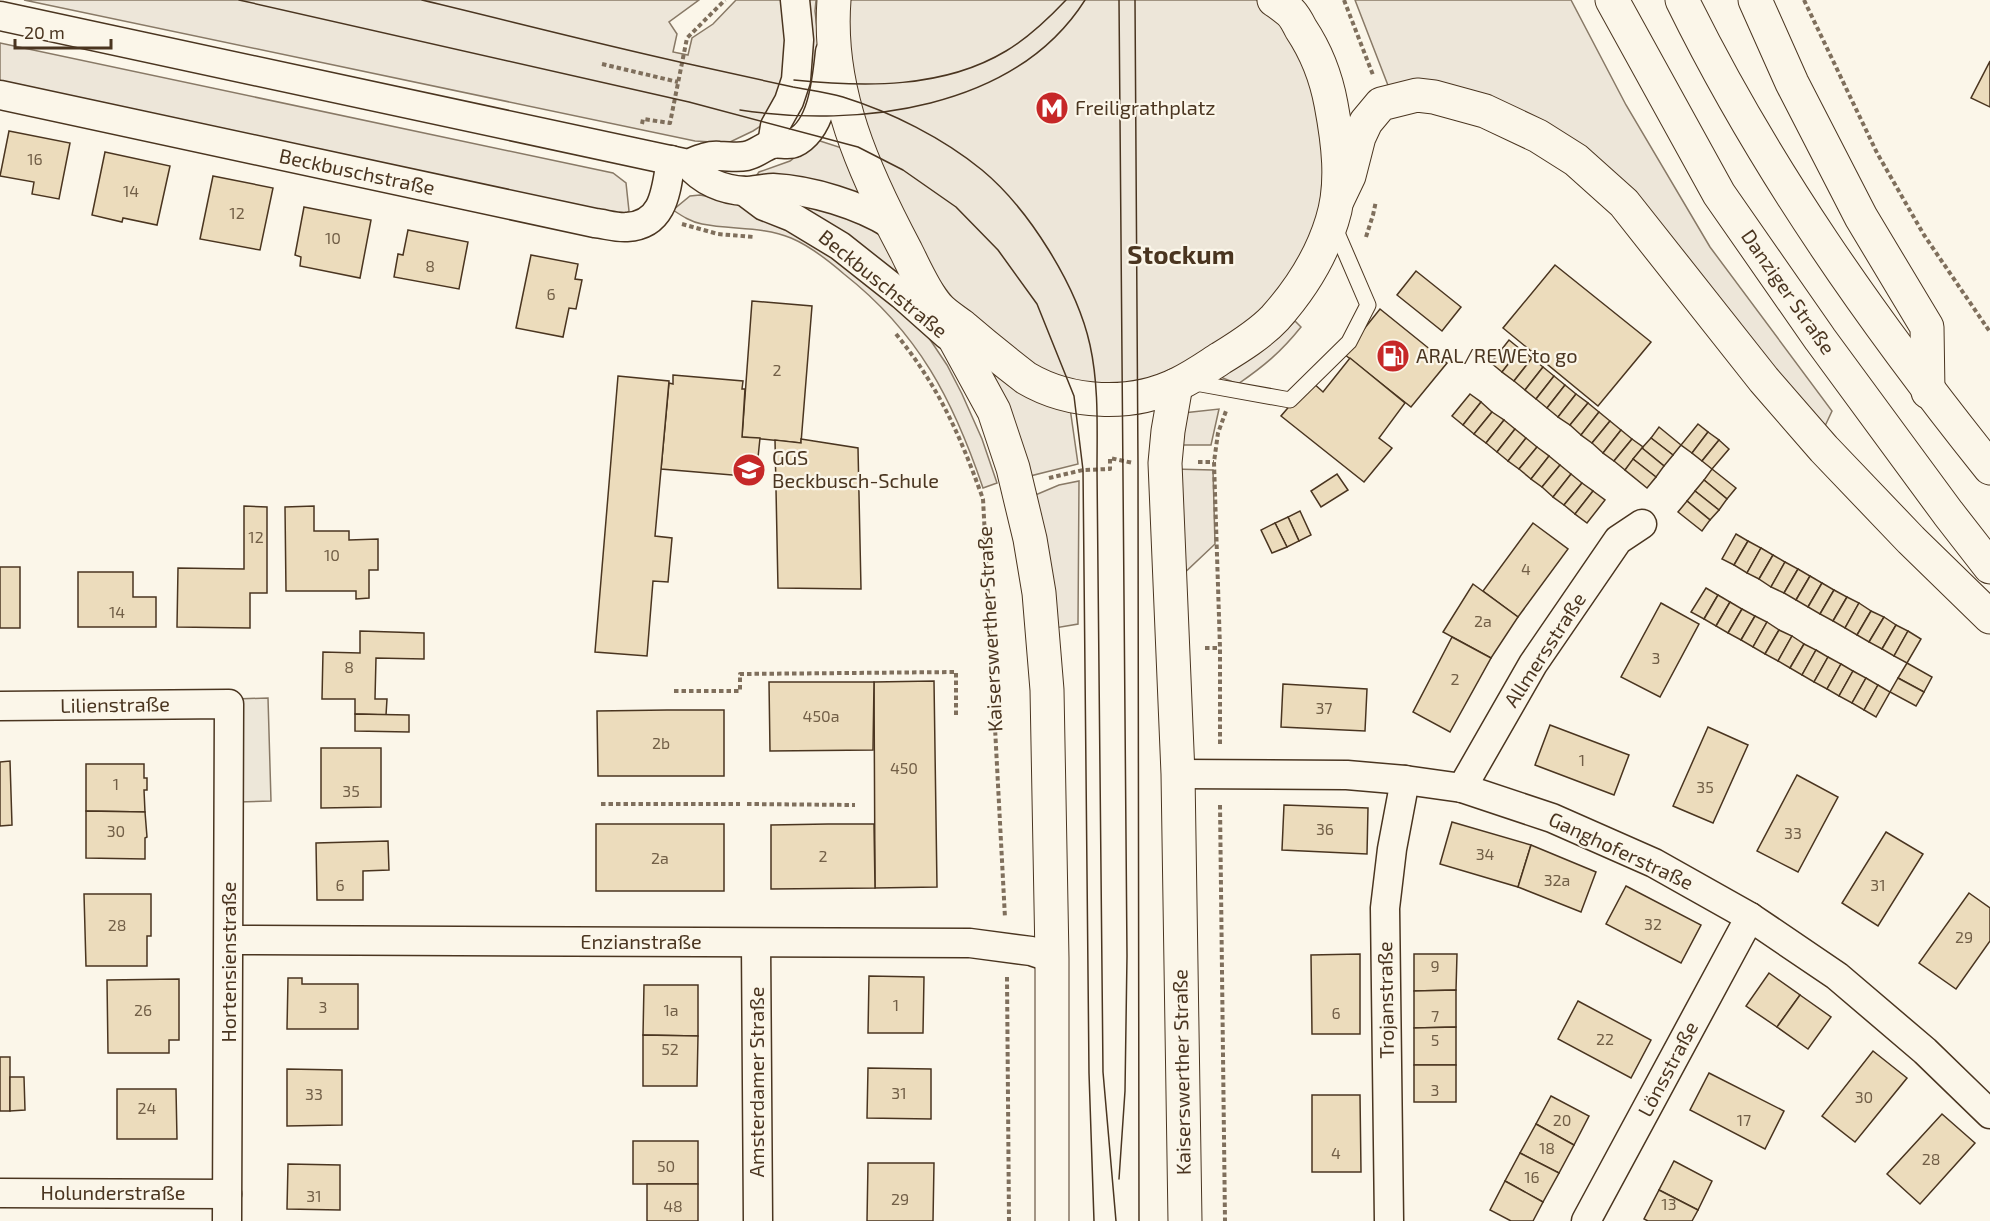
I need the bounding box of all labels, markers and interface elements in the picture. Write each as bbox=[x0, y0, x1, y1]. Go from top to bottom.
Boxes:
scale bar bbox=[15, 12, 111, 50]
text: 20 m bbox=[24, 21, 65, 43]
metro station icon: Freiligrathplatz bbox=[1034, 90, 1070, 126]
place label: Freiligrathplatz bbox=[1075, 95, 1216, 119]
street label: Beckbuschstraße bbox=[277, 143, 437, 199]
house number: 16 bbox=[27, 149, 43, 168]
house number: 14 bbox=[123, 181, 139, 200]
house number: 12 bbox=[229, 203, 245, 222]
street label: Beckbuschstraße bbox=[814, 224, 953, 342]
street label: Danziger Straße bbox=[1737, 224, 1841, 358]
house number: 10 bbox=[325, 228, 341, 247]
district label: Stockum bbox=[1127, 238, 1235, 269]
house number: 8 bbox=[425, 256, 435, 275]
house number: 6 bbox=[546, 284, 556, 303]
fuel station icon: ARAL/REWE to go bbox=[1375, 338, 1411, 374]
place label: ARAL/REWE to go bbox=[1416, 343, 1578, 367]
house number: 2 bbox=[773, 360, 782, 379]
place label: GGS Beckbusch-Schule bbox=[772, 445, 939, 492]
school or university icon: GGS Beckbusch-Schule bbox=[731, 452, 767, 488]
street label: Kaiserswerther Straße bbox=[972, 526, 1006, 733]
house number: 12 bbox=[248, 527, 264, 546]
house number: 10 bbox=[324, 545, 340, 564]
house number: 4 bbox=[1521, 559, 1531, 578]
street label: Allmersstraße bbox=[1498, 588, 1590, 711]
house number: 14 bbox=[109, 602, 125, 621]
house number: 2a bbox=[1474, 611, 1492, 630]
house number: 3 bbox=[1652, 648, 1660, 667]
house number: 8 bbox=[344, 657, 354, 676]
house number: 2 bbox=[1451, 669, 1460, 688]
street label: Lilienstraße bbox=[60, 691, 170, 717]
house number: 37 bbox=[1315, 698, 1333, 717]
house number: 450a bbox=[803, 706, 839, 725]
house number: 2b bbox=[652, 733, 670, 752]
house number: 1 bbox=[1579, 750, 1585, 769]
house number: 450 bbox=[890, 758, 918, 777]
house number: 1 bbox=[113, 774, 119, 793]
house number: 35 bbox=[1696, 777, 1714, 796]
house number: 35 bbox=[342, 781, 360, 800]
street label: Ganghoferstraße bbox=[1545, 806, 1697, 894]
house number: 36 bbox=[1316, 819, 1334, 838]
house number: 30 bbox=[107, 821, 125, 840]
house number: 33 bbox=[1784, 823, 1802, 842]
house number: 34 bbox=[1476, 844, 1495, 863]
house number: 2 bbox=[819, 846, 828, 865]
house number: 2a bbox=[651, 848, 669, 867]
house number: 32a bbox=[1544, 870, 1570, 889]
house number: 6 bbox=[335, 875, 345, 894]
house number: 31 bbox=[1870, 875, 1886, 894]
street label: Hortensienstraße bbox=[216, 881, 240, 1043]
house number: 32 bbox=[1644, 914, 1662, 933]
house number: 28 bbox=[108, 915, 126, 934]
house number: 29 bbox=[1955, 927, 1973, 946]
street label: Enzianstraße bbox=[580, 929, 702, 953]
street label: Trojanstraße bbox=[1372, 941, 1398, 1059]
house number: 9 bbox=[1430, 956, 1440, 975]
street label: Kaiserswerther Straße bbox=[1167, 969, 1195, 1175]
street label: Amsterdamer Straße bbox=[744, 986, 768, 1178]
house number: 1 bbox=[893, 995, 899, 1014]
house number: 3 bbox=[319, 997, 327, 1016]
house number: 26 bbox=[134, 1000, 152, 1019]
house number: 1a bbox=[663, 1000, 679, 1019]
house number: 6 bbox=[1331, 1003, 1341, 1022]
house number: 7 bbox=[1431, 1006, 1439, 1025]
street label: Lönsstraße bbox=[1632, 1017, 1702, 1120]
house number: 22 bbox=[1596, 1029, 1614, 1048]
house number: 5 bbox=[1431, 1030, 1439, 1049]
house number: 52 bbox=[661, 1039, 679, 1058]
house number: 3 bbox=[1431, 1080, 1439, 1099]
house number: 31 bbox=[891, 1083, 907, 1102]
house number: 33 bbox=[305, 1084, 323, 1103]
house number: 30 bbox=[1855, 1087, 1873, 1106]
house number: 24 bbox=[138, 1098, 157, 1117]
house number: 20 bbox=[1553, 1110, 1571, 1129]
house number: 17 bbox=[1737, 1110, 1751, 1129]
house number: 18 bbox=[1539, 1138, 1555, 1157]
house number: 4 bbox=[1331, 1143, 1341, 1162]
house number: 28 bbox=[1922, 1149, 1940, 1168]
house number: 50 bbox=[657, 1156, 675, 1175]
house number: 16 bbox=[1524, 1167, 1540, 1186]
street label: Holunderstraße bbox=[41, 1180, 185, 1204]
house number: 31 bbox=[306, 1186, 322, 1205]
house number: 29 bbox=[891, 1189, 909, 1208]
house number: 13 bbox=[1661, 1194, 1677, 1213]
house number: 48 bbox=[663, 1196, 683, 1215]

